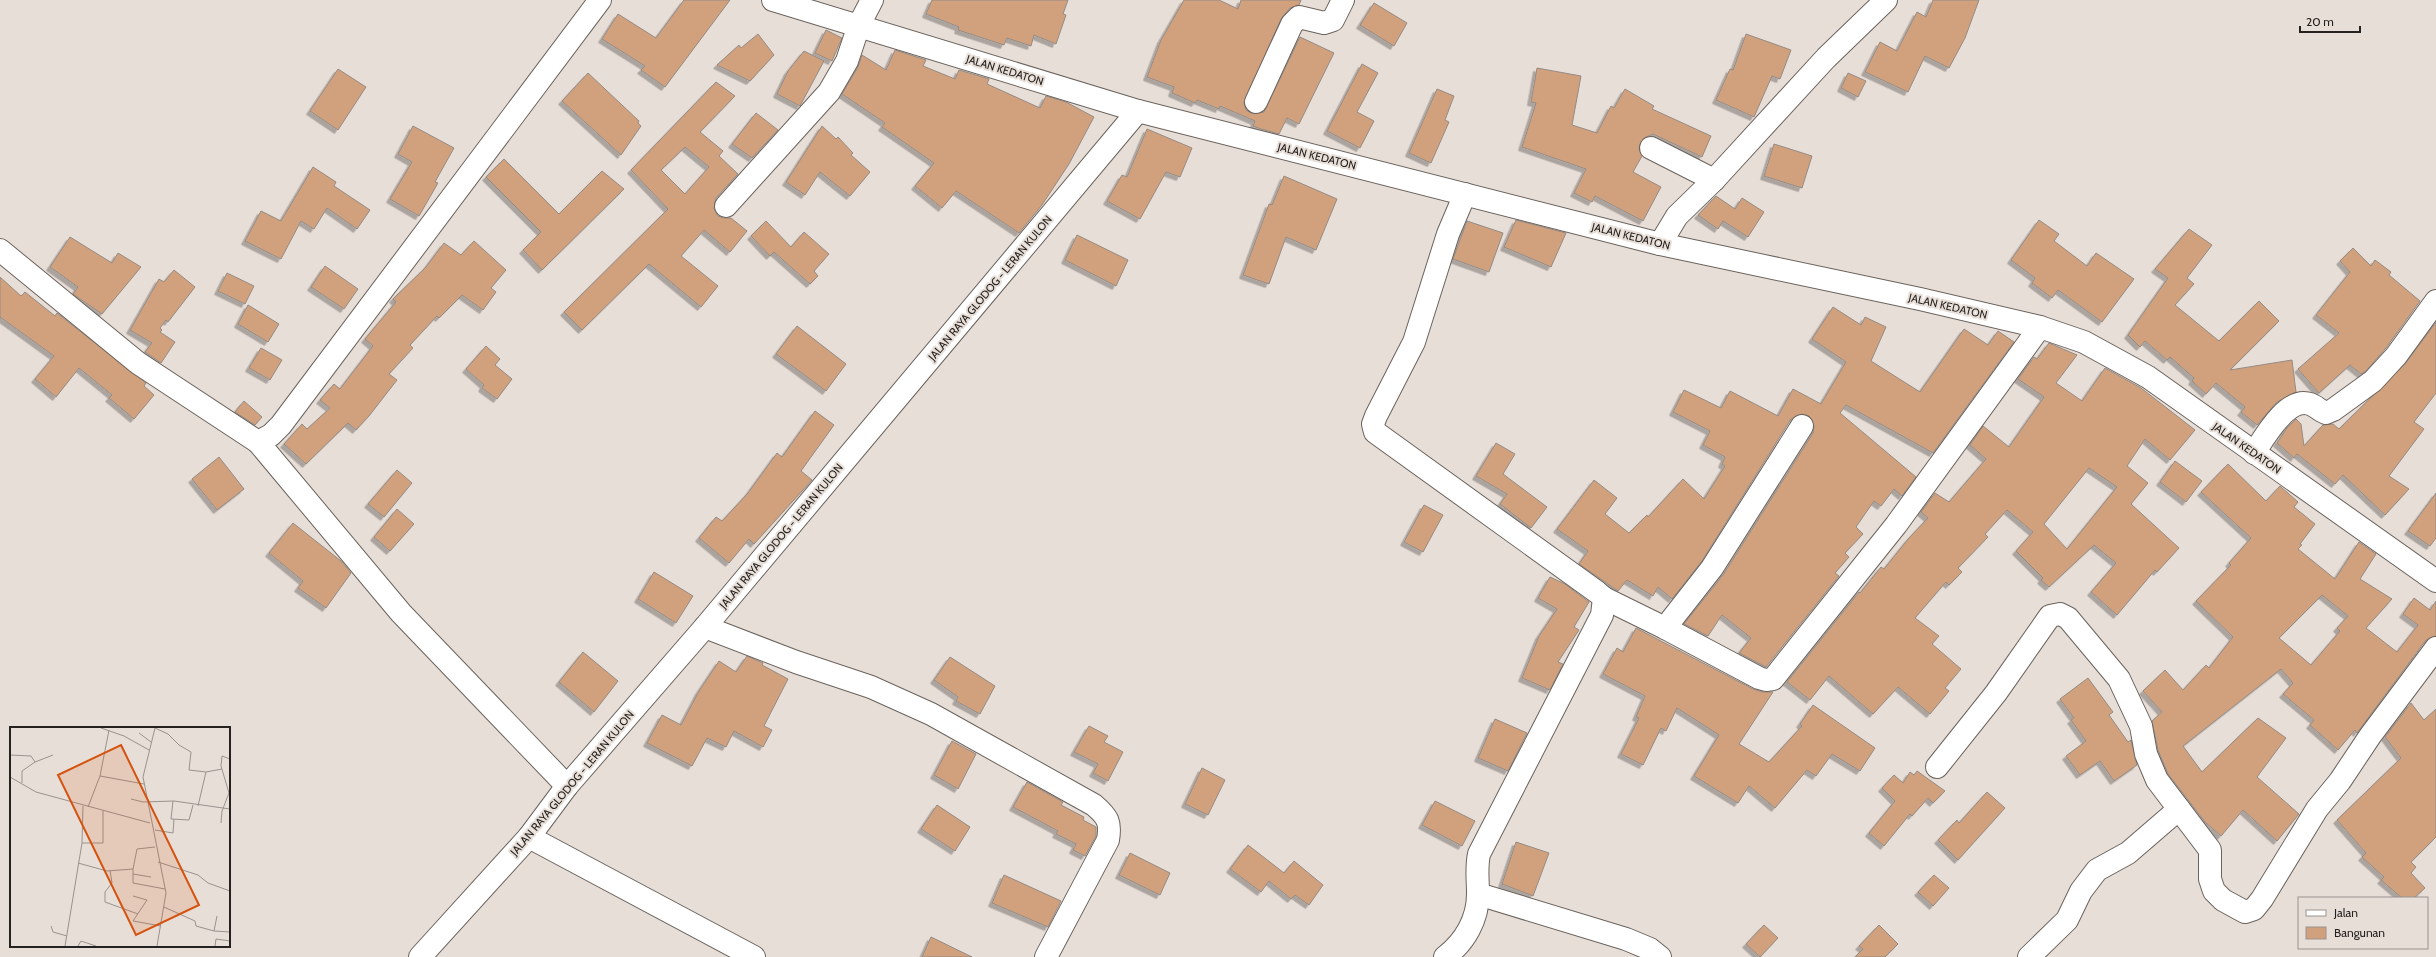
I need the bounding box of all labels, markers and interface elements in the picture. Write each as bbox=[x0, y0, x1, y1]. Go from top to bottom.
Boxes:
scale bar bbox=[2300, 8, 2360, 34]
text: 20 m bbox=[2306, 14, 2334, 29]
street label: JALAN KEDATON bbox=[964, 51, 1045, 88]
street label: JALAN KEDATON bbox=[1275, 139, 1358, 173]
street label: JALAN RAYA GLODOG - LERAN KULON bbox=[925, 213, 1055, 364]
street label: JALAN KEDATON bbox=[1589, 219, 1672, 253]
street label: JALAN KEDATON bbox=[1906, 290, 1989, 322]
street label: JALAN KEDATON bbox=[2209, 419, 2284, 477]
street label: JALAN RAYA GLODOG - LERAN KULON bbox=[716, 461, 846, 612]
street label: JALAN RAYA GLODOG - LERAN KULON bbox=[507, 708, 637, 859]
inset map bbox=[10, 727, 230, 947]
legend bbox=[2298, 897, 2428, 949]
text: Jalan bbox=[2333, 905, 2358, 920]
text: Bangunan bbox=[2334, 925, 2385, 940]

